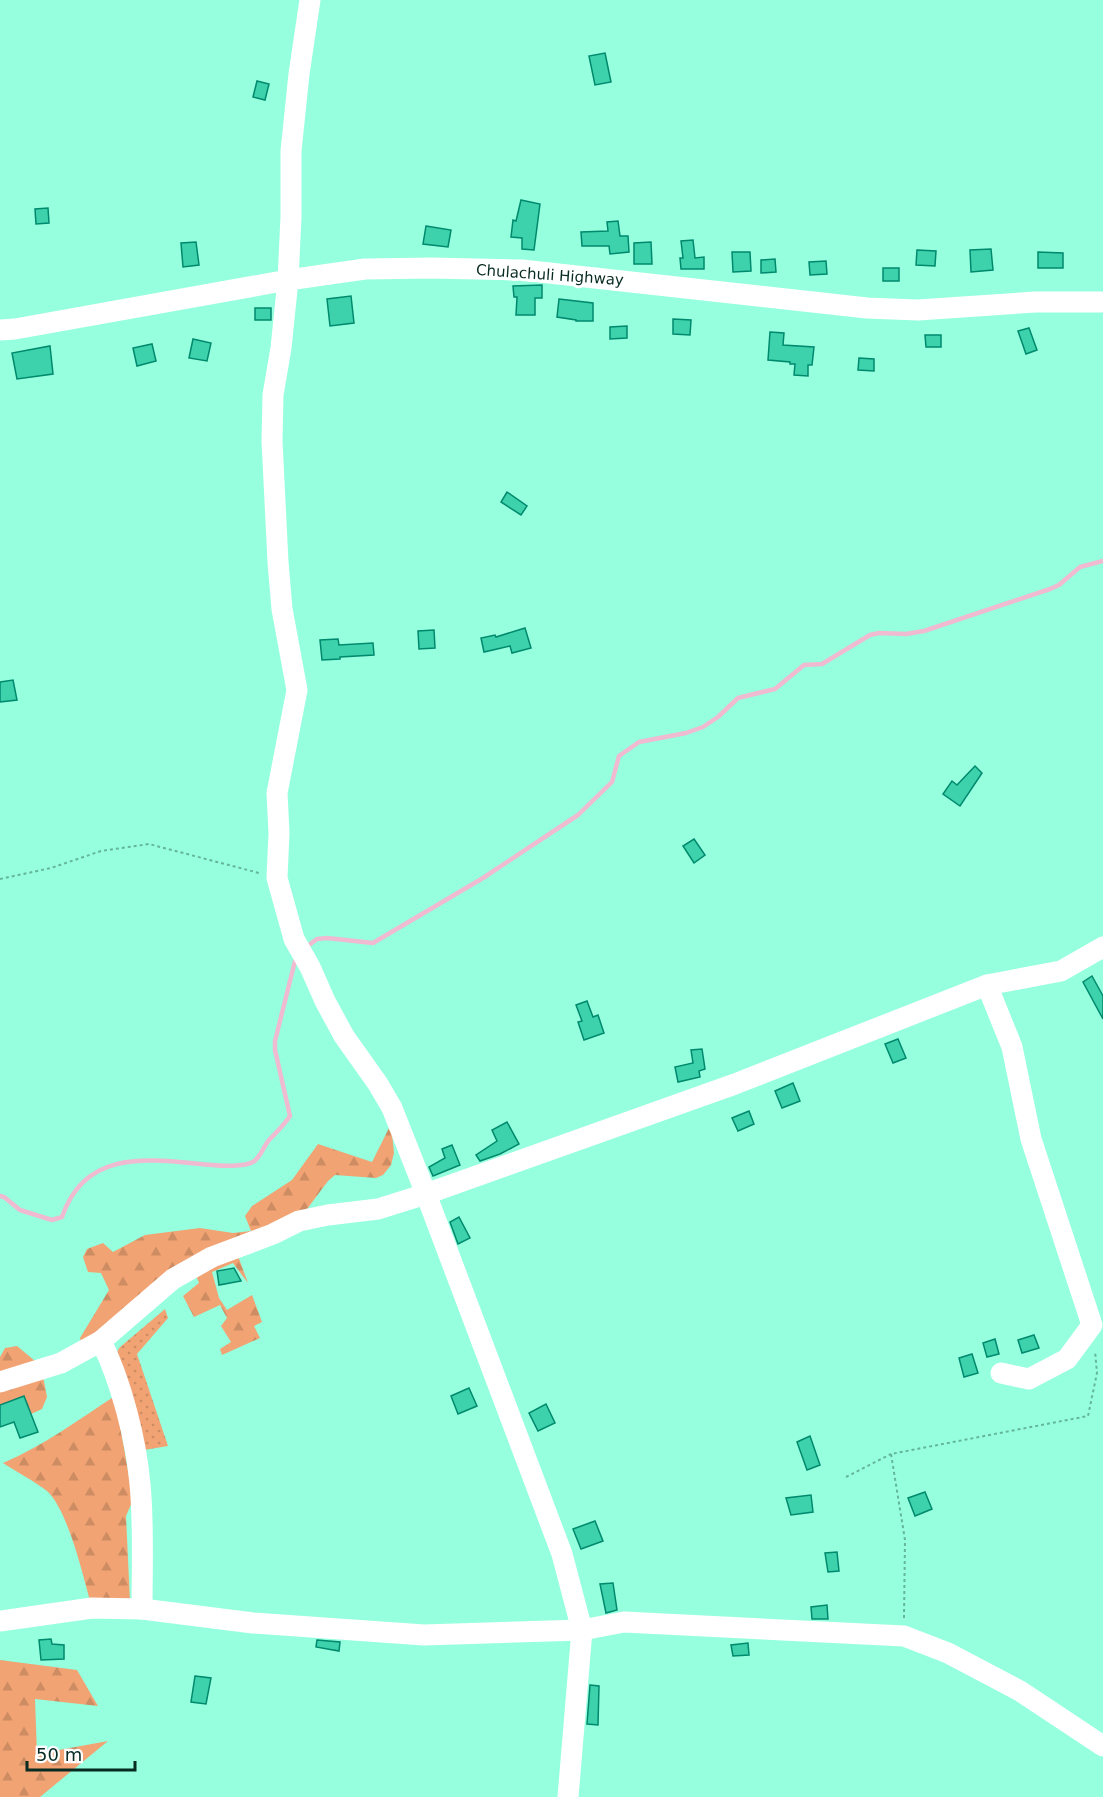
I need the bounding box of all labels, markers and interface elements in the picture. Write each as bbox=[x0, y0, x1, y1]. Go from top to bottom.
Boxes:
street label: Chulachuli Highway bbox=[476, 261, 625, 289]
scale bar bbox=[27, 1734, 135, 1772]
text: 50 m bbox=[36, 1744, 82, 1765]

